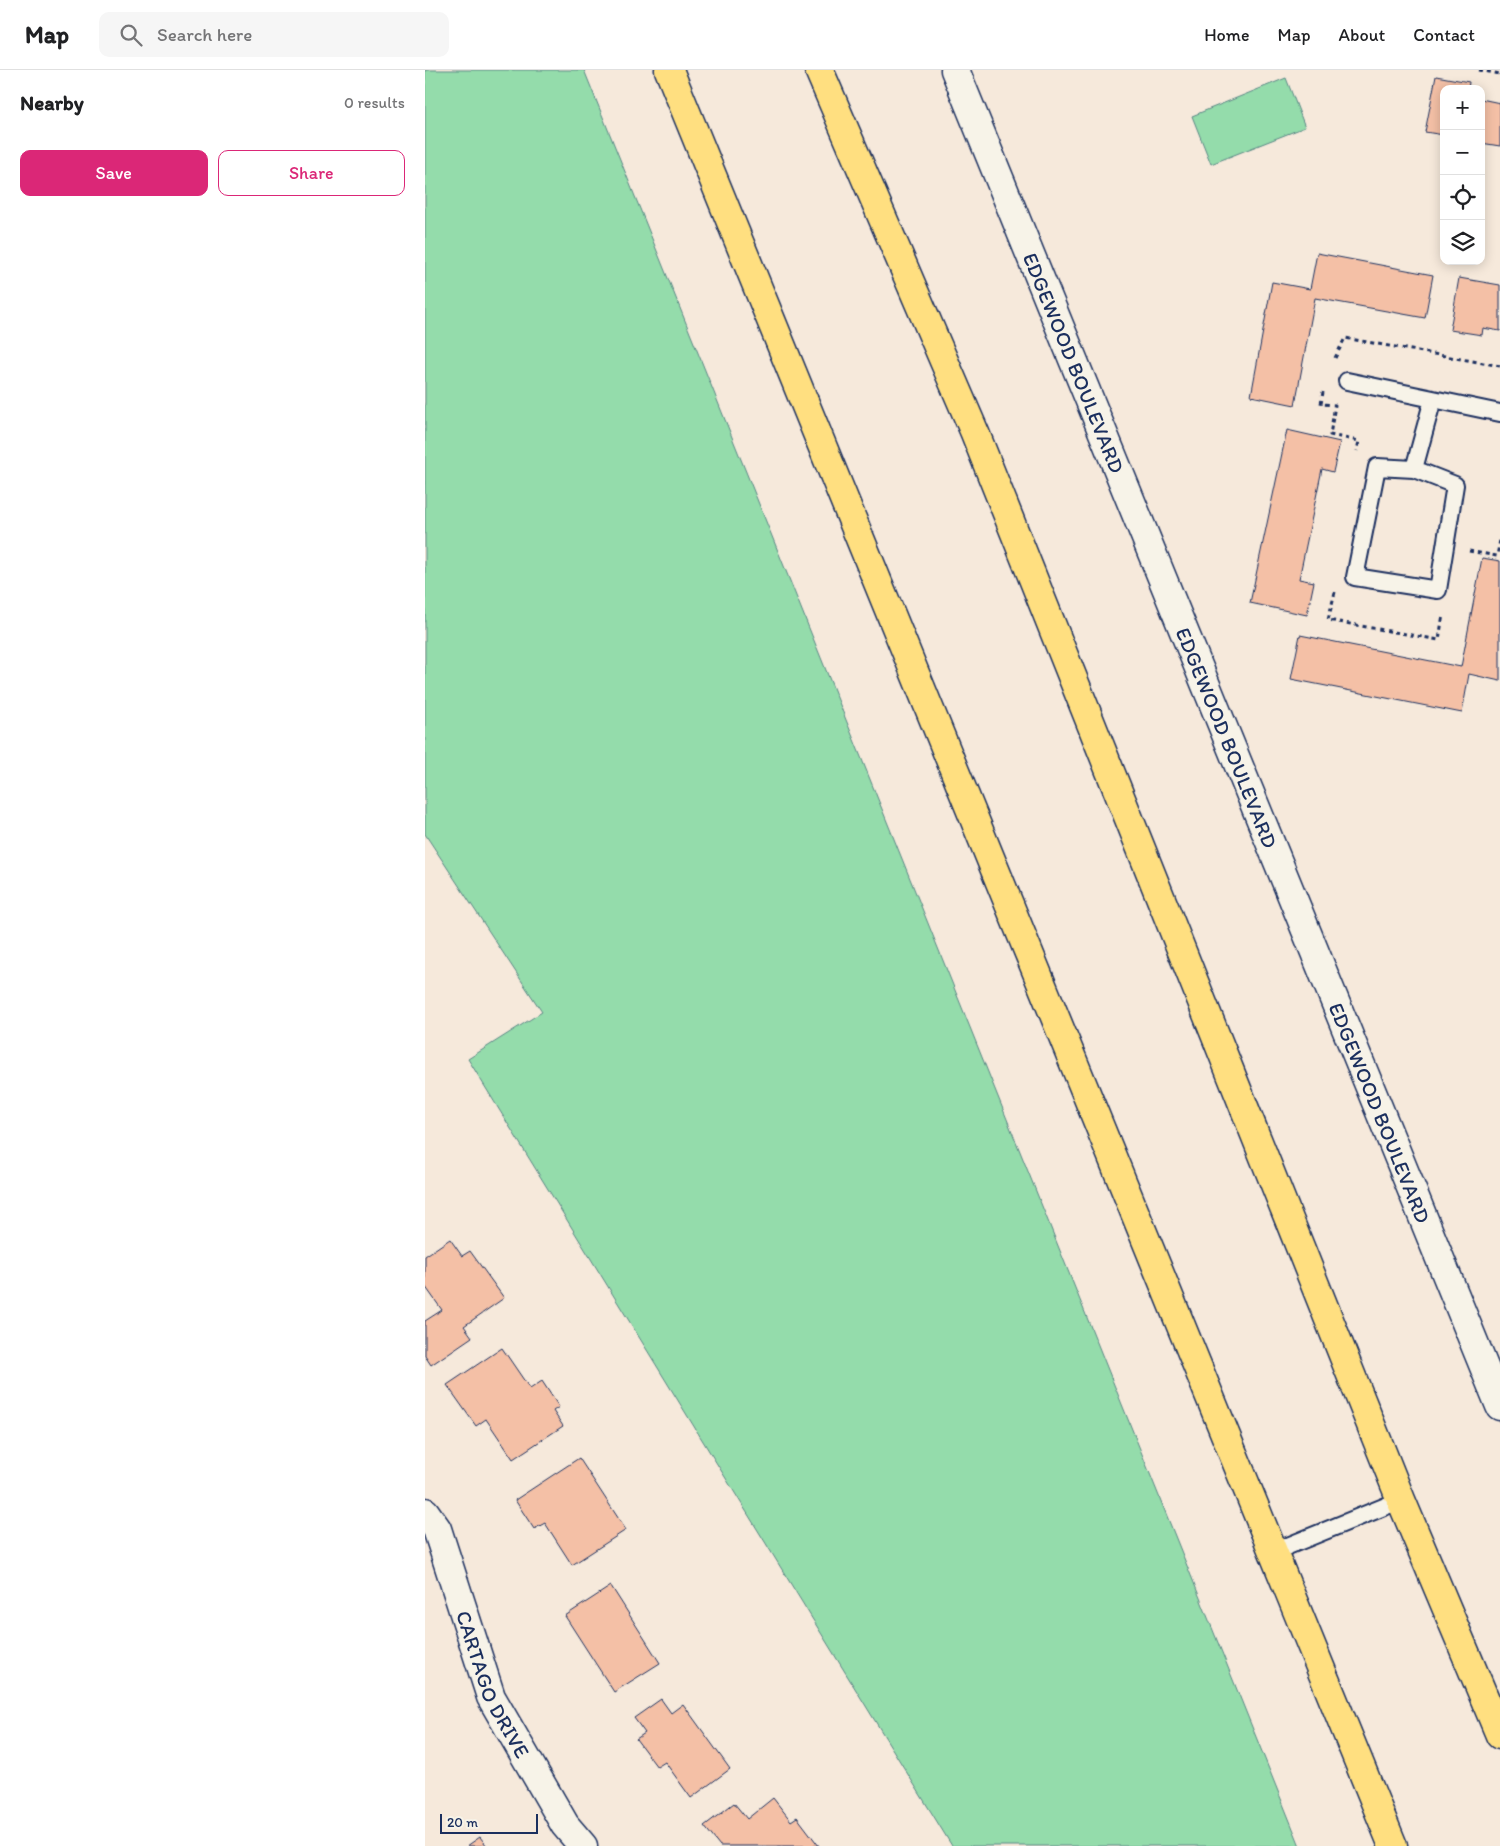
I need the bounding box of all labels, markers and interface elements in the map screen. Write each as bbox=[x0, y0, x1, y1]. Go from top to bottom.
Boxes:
search box bbox=[99, 12, 449, 57]
text: Map bbox=[25, 20, 69, 49]
icon: search bbox=[117, 21, 145, 49]
text: Search here bbox=[157, 23, 252, 46]
text: Home bbox=[1204, 24, 1250, 46]
text: Map bbox=[1278, 24, 1311, 46]
text: About bbox=[1339, 24, 1385, 46]
text: Contact bbox=[1413, 24, 1475, 46]
map controls bbox=[1440, 85, 1485, 265]
button: + bbox=[1440, 85, 1485, 130]
text: Nearby bbox=[20, 90, 84, 115]
text: 0 results bbox=[344, 93, 405, 112]
button: − bbox=[1440, 130, 1485, 175]
button: Save bbox=[20, 150, 208, 196]
button: Share bbox=[218, 150, 405, 196]
button: locate bbox=[1440, 175, 1485, 220]
button: layers bbox=[1440, 220, 1485, 265]
street label: EDGEWOOD BOULEVARD bbox=[1018, 249, 1131, 477]
street label: EDGEWOOD BOULEVARD bbox=[1171, 624, 1284, 852]
street label: EDGEWOOD BOULEVARD bbox=[1324, 999, 1436, 1227]
street label: CARTAGO DRIVE bbox=[451, 1607, 536, 1762]
scale bar bbox=[440, 1811, 537, 1834]
text: 20 m bbox=[447, 1814, 478, 1831]

